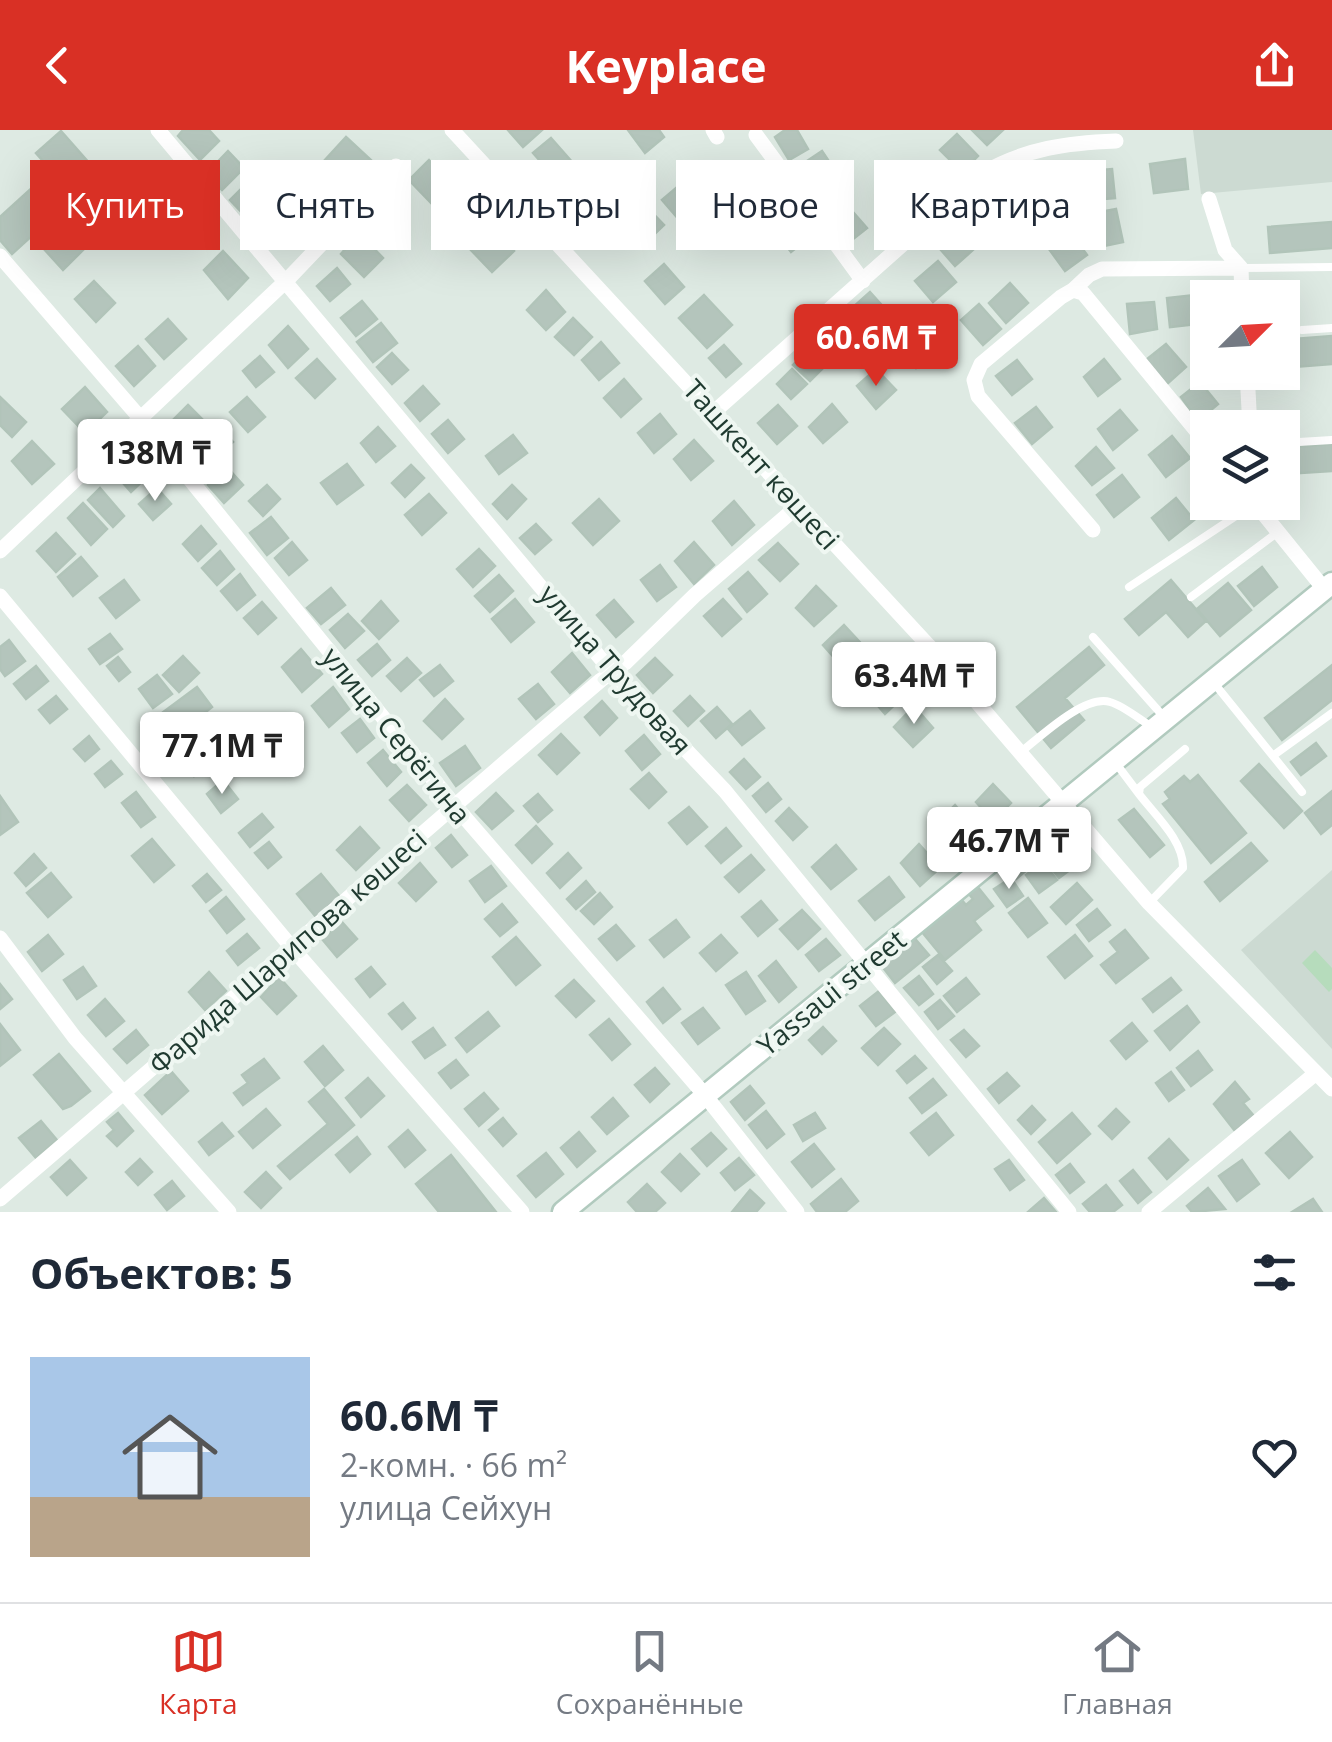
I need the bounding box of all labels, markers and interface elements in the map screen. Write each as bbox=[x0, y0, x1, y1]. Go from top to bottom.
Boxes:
text: Keyplace bbox=[565, 35, 767, 96]
icon: back bbox=[30, 38, 85, 93]
icon: share bbox=[1247, 38, 1302, 93]
chip: Купить bbox=[30, 160, 220, 250]
chip: Снять bbox=[240, 160, 411, 250]
chip: Фильтры bbox=[431, 160, 656, 250]
chip: Новое bbox=[676, 160, 854, 250]
chip: Квартира bbox=[874, 160, 1106, 250]
north arrow bbox=[1190, 280, 1300, 390]
map controls bbox=[1190, 280, 1300, 520]
pin: 60.6M ₸ bbox=[784, 304, 968, 389]
text: 60.6M ₸ bbox=[816, 315, 936, 358]
street label: Ташкент көшесі bbox=[675, 371, 849, 557]
button: layers bbox=[1190, 410, 1300, 520]
pin: 138M ₸ bbox=[74, 419, 236, 504]
text: 138M ₸ bbox=[100, 430, 210, 473]
street label: улица Трудовая bbox=[531, 575, 701, 763]
street label: улица Серёгина bbox=[314, 638, 480, 832]
pin: 63.4M ₸ bbox=[822, 642, 1006, 727]
text: 63.4M ₸ bbox=[854, 653, 974, 696]
pin: 77.1M ₸ bbox=[130, 712, 314, 797]
text: 77.1M ₸ bbox=[162, 723, 282, 766]
pin: 46.7M ₸ bbox=[917, 807, 1101, 892]
text: 46.7M ₸ bbox=[949, 818, 1069, 861]
street label: Фарида Шарипова көшесі bbox=[140, 820, 434, 1082]
street label: Yassaui street bbox=[749, 920, 913, 1064]
text: Объектов: 5 bbox=[30, 1244, 293, 1301]
icon: filters bbox=[1247, 1245, 1302, 1300]
text: 60.6M ₸ bbox=[340, 1386, 497, 1443]
icon: home bbox=[110, 1397, 230, 1517]
icon: heart bbox=[1247, 1430, 1302, 1485]
text: 2-комн. · 66 m² bbox=[340, 1443, 567, 1486]
text: улица Сейхун bbox=[340, 1486, 552, 1529]
tab: Карта bbox=[159, 1624, 238, 1722]
tab: Сохранённые bbox=[556, 1624, 744, 1722]
tab: Главная bbox=[1062, 1624, 1173, 1722]

